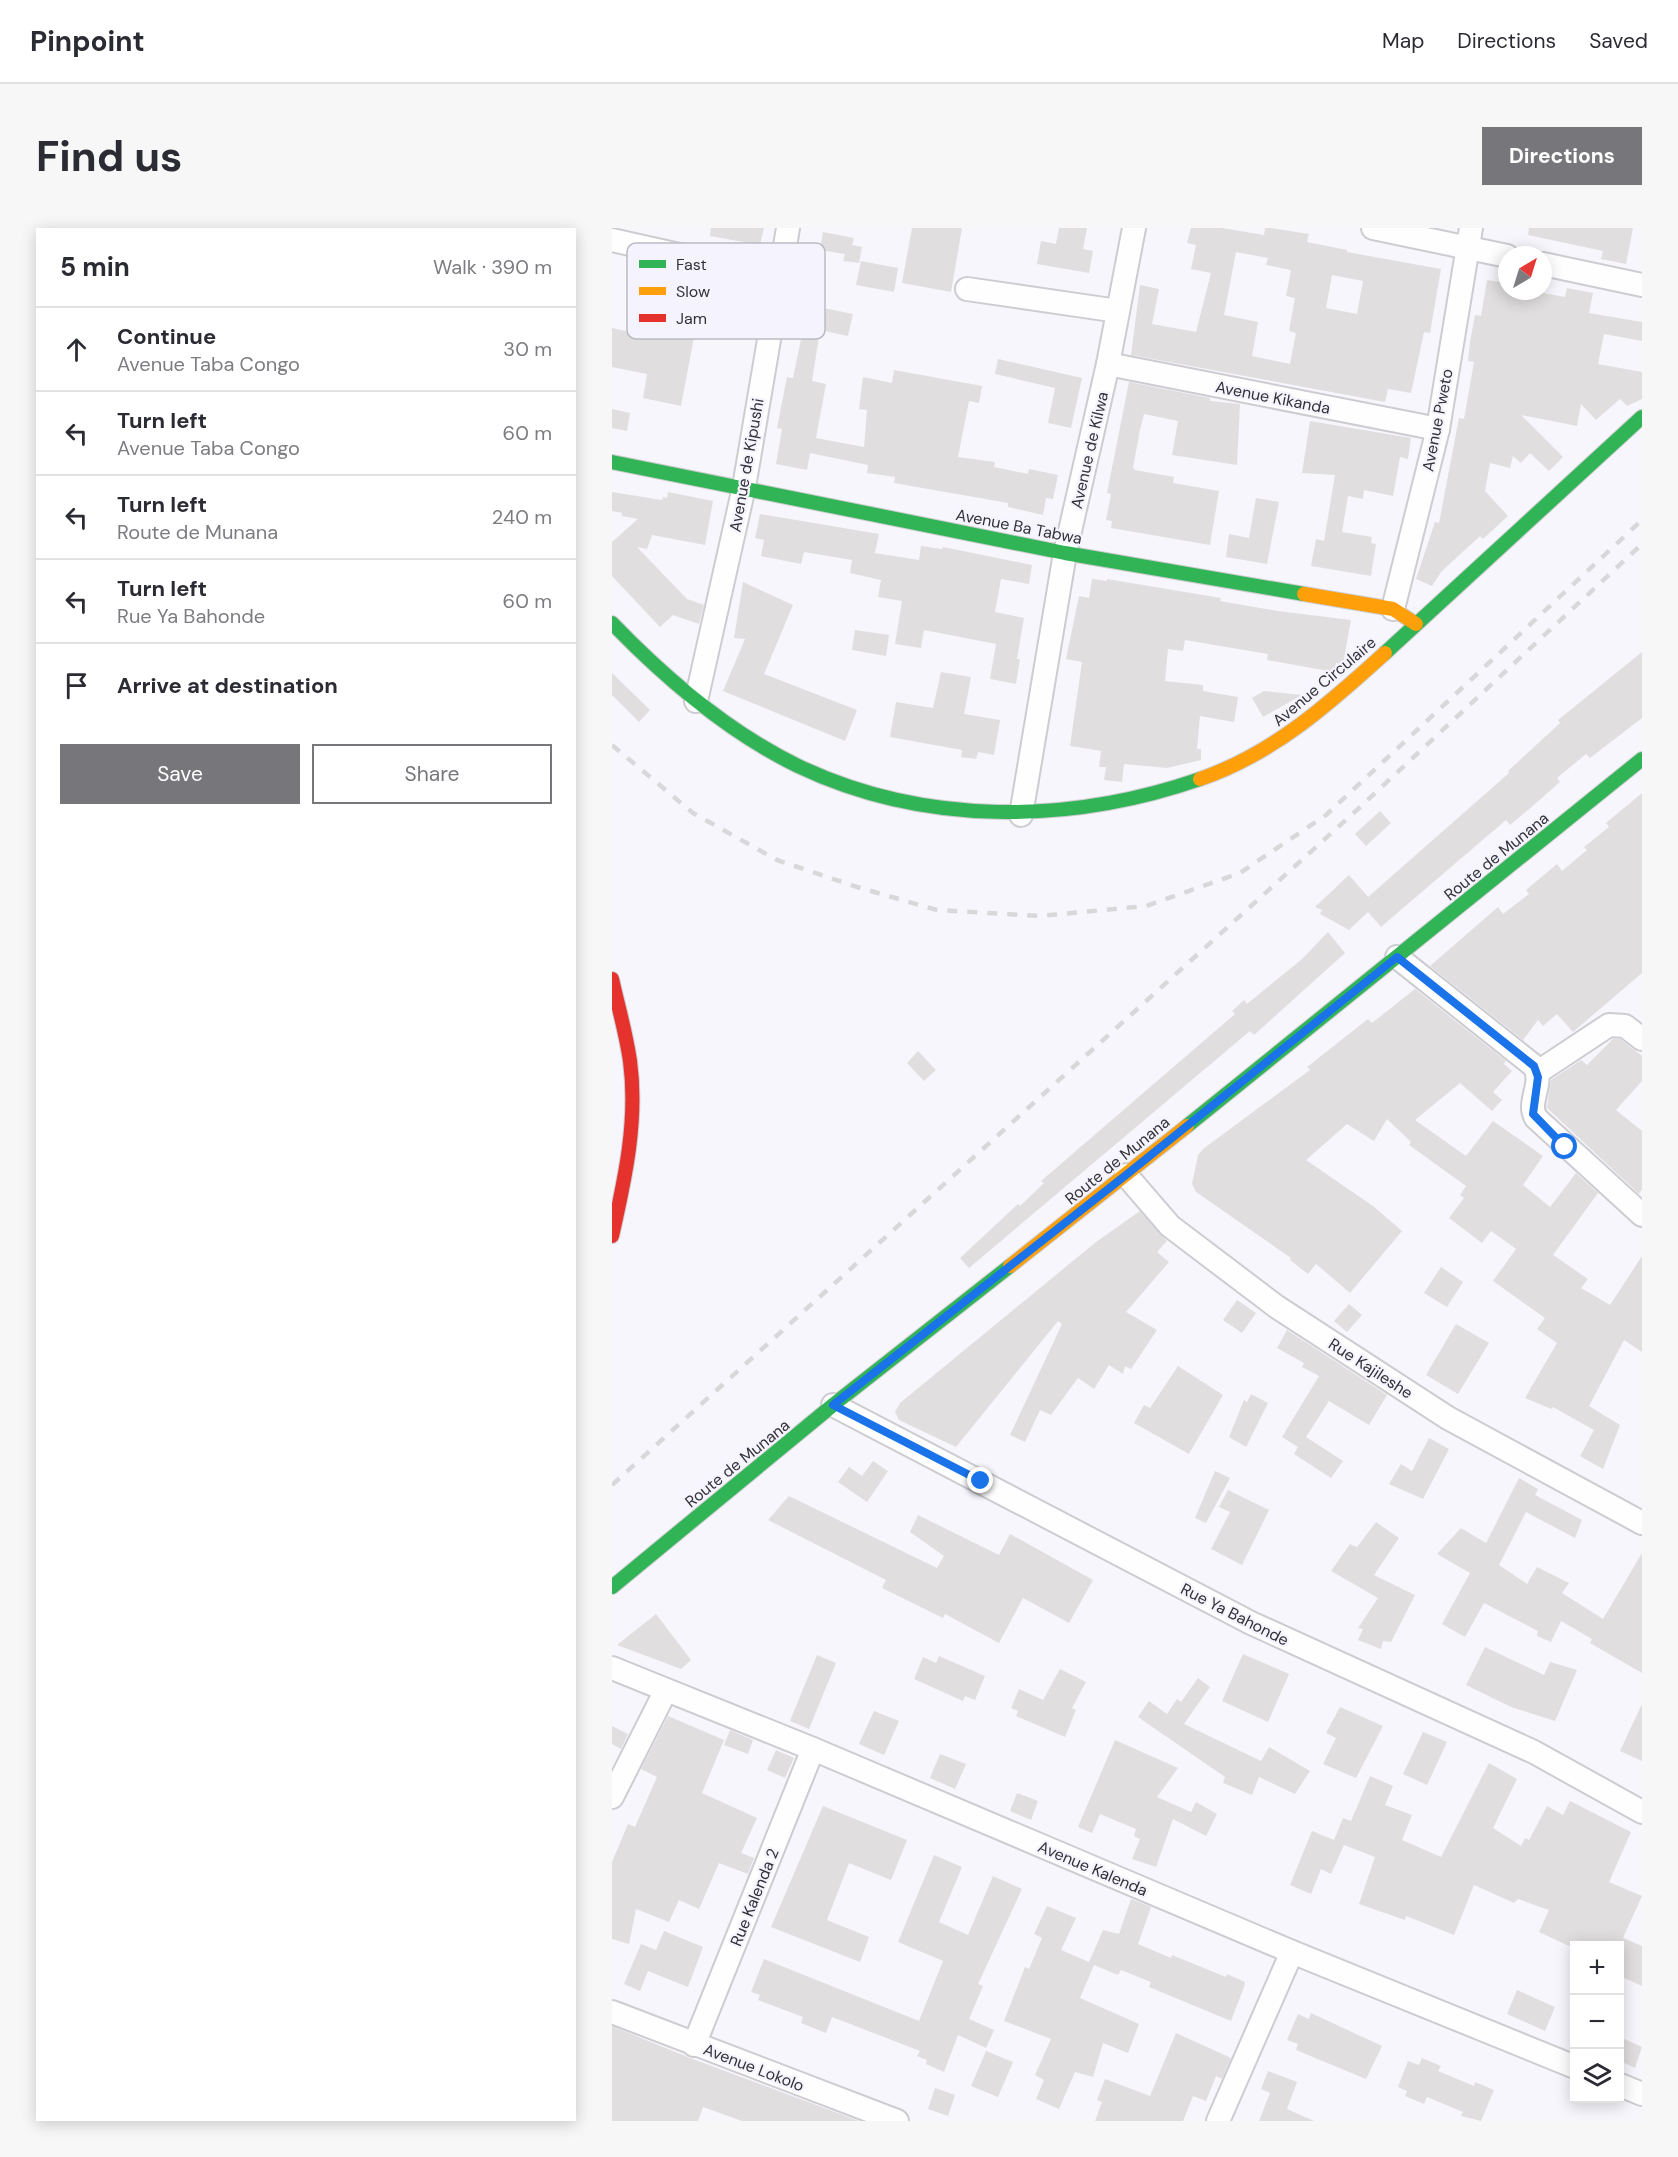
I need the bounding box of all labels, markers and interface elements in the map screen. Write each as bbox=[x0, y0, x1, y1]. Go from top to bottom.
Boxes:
text: Pinpoint bbox=[30, 23, 145, 60]
text: Map bbox=[1382, 27, 1424, 55]
text: Directions bbox=[1457, 27, 1556, 55]
text: Saved bbox=[1589, 27, 1648, 55]
button: Directions bbox=[1482, 127, 1642, 185]
text: Find us bbox=[36, 129, 182, 184]
legend bbox=[627, 243, 825, 339]
north arrow bbox=[1498, 246, 1552, 300]
text: 5 min bbox=[60, 250, 130, 284]
text: Walk · 390 m bbox=[433, 254, 552, 280]
text: Fast bbox=[676, 254, 707, 275]
text: Slow bbox=[676, 281, 710, 302]
text: Jam bbox=[676, 308, 707, 329]
text: Continue bbox=[117, 322, 216, 351]
icon: ahead bbox=[60, 333, 93, 366]
text: 30 m bbox=[503, 336, 552, 362]
text: Avenue Taba Congo bbox=[117, 351, 300, 377]
street label: Avenue Pweto bbox=[1417, 367, 1458, 473]
street label: Avenue Kikanda bbox=[1214, 376, 1332, 419]
street label: Avenue de Kilwa bbox=[1066, 390, 1113, 511]
street label: Avenue de Kipushi bbox=[724, 397, 769, 534]
text: Turn left bbox=[117, 406, 207, 435]
icon: left bbox=[60, 417, 93, 450]
text: 60 m bbox=[503, 420, 552, 446]
text: Avenue Taba Congo bbox=[117, 435, 300, 461]
text: Turn left bbox=[117, 490, 207, 519]
icon: left bbox=[60, 501, 93, 534]
text: 240 m bbox=[492, 504, 552, 530]
street label: Avenue Ba Tabwa bbox=[954, 504, 1084, 549]
text: Route de Munana bbox=[117, 519, 278, 545]
text: Turn left bbox=[117, 574, 207, 603]
icon: left bbox=[60, 585, 93, 618]
text: 60 m bbox=[503, 588, 552, 614]
text: Rue Ya Bahonde bbox=[117, 603, 265, 629]
street label: Avenue Circulaire bbox=[1268, 632, 1380, 731]
icon: arrive bbox=[60, 669, 93, 702]
text: Arrive at destination bbox=[117, 671, 338, 700]
button: Save bbox=[60, 744, 300, 804]
button: Share bbox=[312, 744, 552, 804]
street label: Route de Munana bbox=[1440, 808, 1553, 905]
street label: Route de Munana bbox=[1061, 1112, 1174, 1209]
route start bbox=[1551, 1133, 1577, 1159]
street label: Rue Kajileshe bbox=[1325, 1333, 1417, 1403]
street label: Route de Munana bbox=[681, 1415, 794, 1512]
route end bbox=[967, 1467, 993, 1493]
street label: Rue Ya Bahonde bbox=[1177, 1578, 1292, 1651]
street label: Avenue Kalenda bbox=[1035, 1836, 1151, 1901]
street label: Rue Kalenda 2 bbox=[725, 1845, 784, 1949]
map controls bbox=[1570, 1941, 1624, 2103]
button: + bbox=[1570, 1941, 1624, 1995]
button: − bbox=[1570, 1995, 1624, 2049]
street label: Avenue Lokolo bbox=[700, 2039, 807, 2096]
button: layers bbox=[1570, 2049, 1624, 2103]

